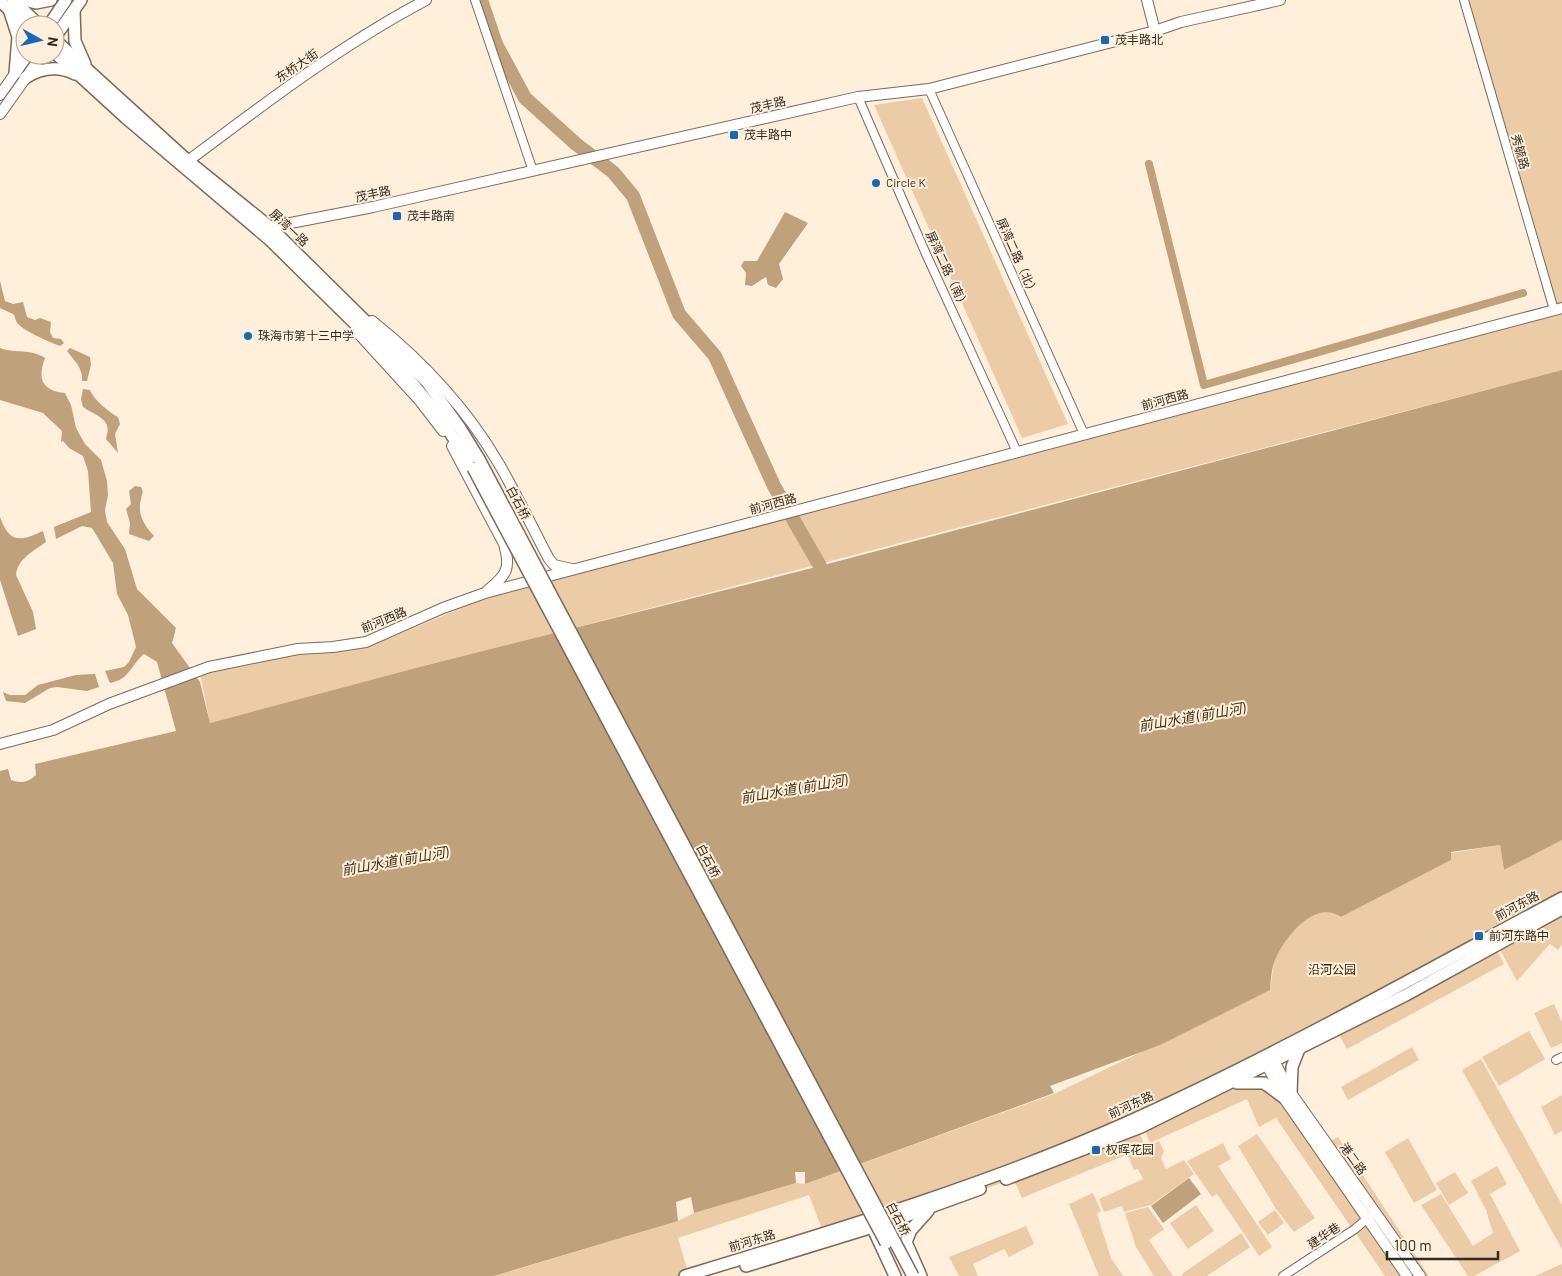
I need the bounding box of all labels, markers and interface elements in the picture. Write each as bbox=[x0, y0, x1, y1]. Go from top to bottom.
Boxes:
north arrow bbox=[15, 15, 65, 65]
place label: 茂丰路北 bbox=[1115, 32, 1163, 46]
marker: 茂丰路北 bbox=[1099, 34, 1111, 46]
text: N bbox=[44, 36, 62, 48]
street label: 东桥大街 bbox=[273, 46, 320, 84]
street label: 茂丰路 bbox=[749, 93, 787, 115]
place label: 茂丰路中 bbox=[744, 127, 792, 141]
marker: 茂丰路中 bbox=[728, 129, 740, 141]
street label: 秀毓路 bbox=[1509, 132, 1533, 171]
place label: Circle K bbox=[886, 175, 926, 189]
marker: Circle K bbox=[870, 177, 882, 189]
street label: 茂丰路 bbox=[354, 182, 392, 204]
street label: 屏湾一路 bbox=[267, 206, 312, 249]
place label: 茂丰路南 bbox=[407, 208, 455, 222]
marker: 茂丰路南 bbox=[391, 210, 403, 222]
street label: 屏湾二路（北） bbox=[994, 215, 1041, 298]
street label: 屏湾二路（南） bbox=[924, 229, 972, 311]
place label: 珠海市第十三中学 bbox=[258, 328, 354, 342]
marker: 珠海市第十三中学 bbox=[242, 330, 254, 342]
street label: 前河西路 bbox=[1140, 386, 1190, 412]
street label: 白石桥 bbox=[504, 483, 534, 522]
street label: 前河西路 bbox=[748, 490, 798, 516]
street label: 前河西路 bbox=[359, 604, 409, 635]
water label: 前山水道 (前山河) bbox=[1137, 699, 1247, 734]
water label: 前山水道 (前山河) bbox=[739, 771, 849, 806]
street label: 白石桥 bbox=[694, 841, 724, 880]
water label: 前山水道 (前山河) bbox=[340, 843, 450, 878]
street label: 前河东路 bbox=[1492, 888, 1541, 923]
place label: 前河东路中 bbox=[1489, 928, 1549, 942]
marker: 前河东路中 bbox=[1473, 930, 1485, 942]
park label: 沿河公园 bbox=[1308, 962, 1356, 976]
street label: 前河东路 bbox=[1106, 1088, 1155, 1120]
street label: 港二路 bbox=[1338, 1140, 1370, 1177]
place label: 权晖花园 bbox=[1106, 1142, 1154, 1156]
marker: 权晖花园 bbox=[1090, 1144, 1102, 1156]
street label: 白石桥 bbox=[884, 1199, 914, 1238]
street label: 建华巷 bbox=[1305, 1219, 1342, 1251]
street label: 前河东路 bbox=[727, 1226, 777, 1254]
scale bar bbox=[1387, 1228, 1498, 1260]
text: 100 m bbox=[1394, 1236, 1432, 1254]

